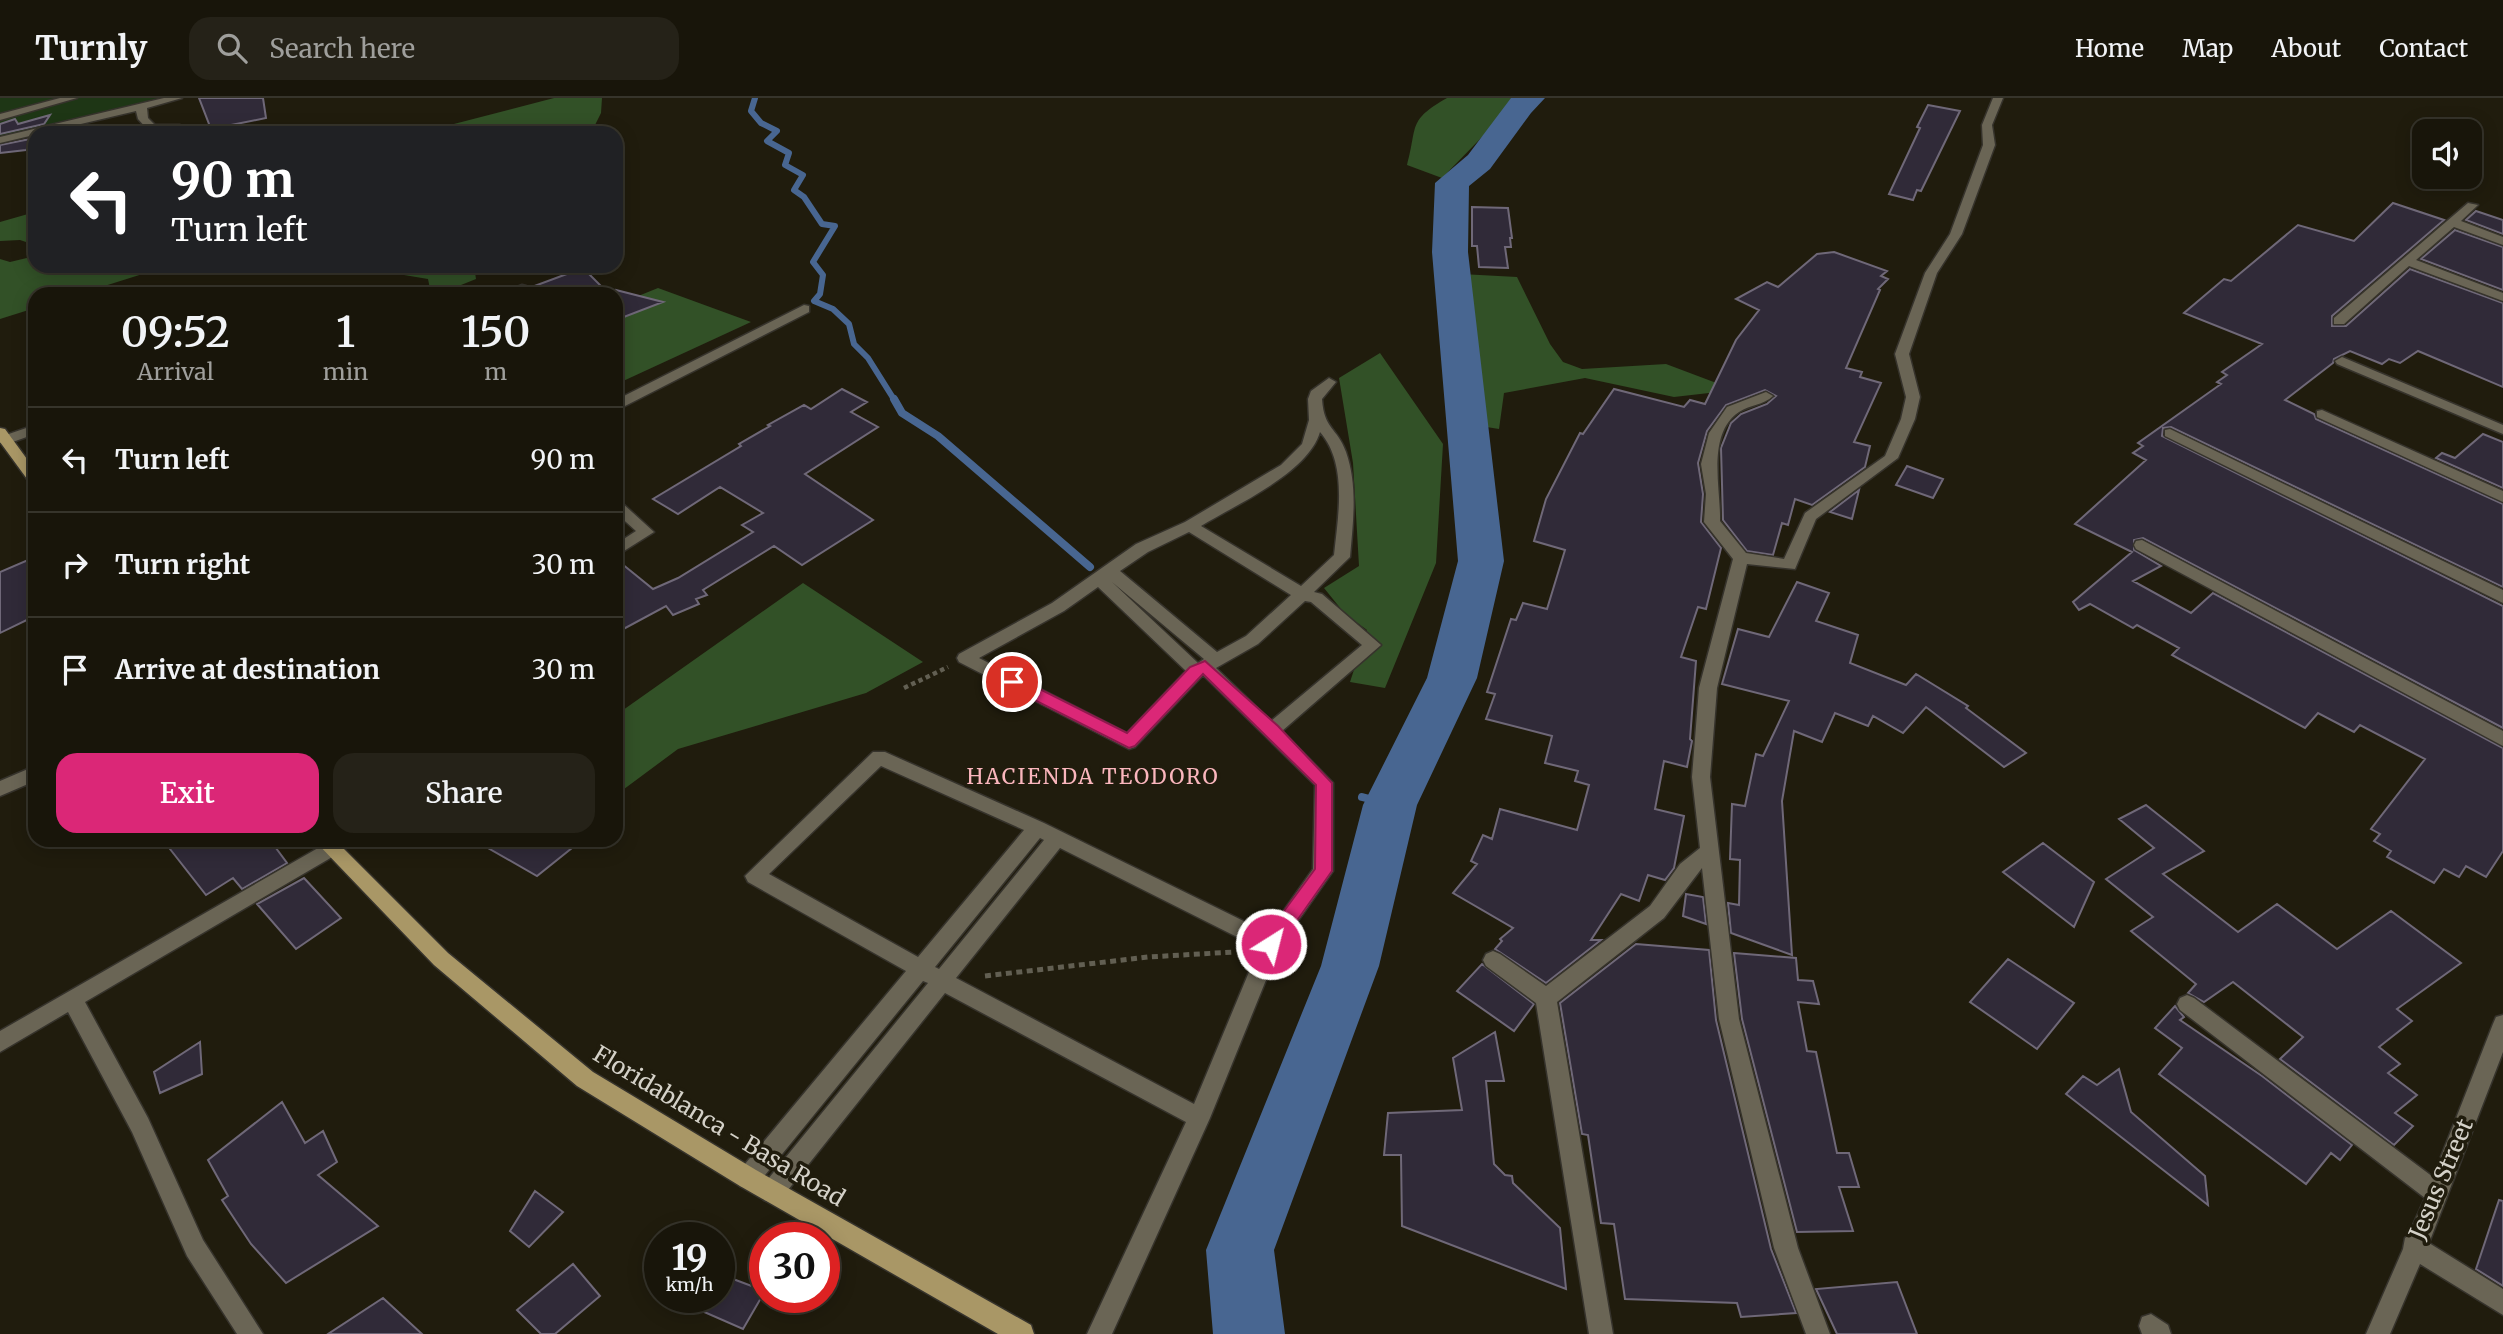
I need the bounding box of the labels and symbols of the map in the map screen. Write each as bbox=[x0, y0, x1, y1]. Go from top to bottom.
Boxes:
pin bbox=[982, 652, 1042, 712]
district label: HACIENDA TEODORO bbox=[966, 763, 1220, 790]
position arrow bbox=[1234, 907, 1308, 981]
street label: Floridablanca - Basa Road bbox=[588, 1039, 851, 1212]
street label: Jesus Street bbox=[2402, 1114, 2479, 1244]
speed limit sign: 30 bbox=[749, 1222, 840, 1313]

